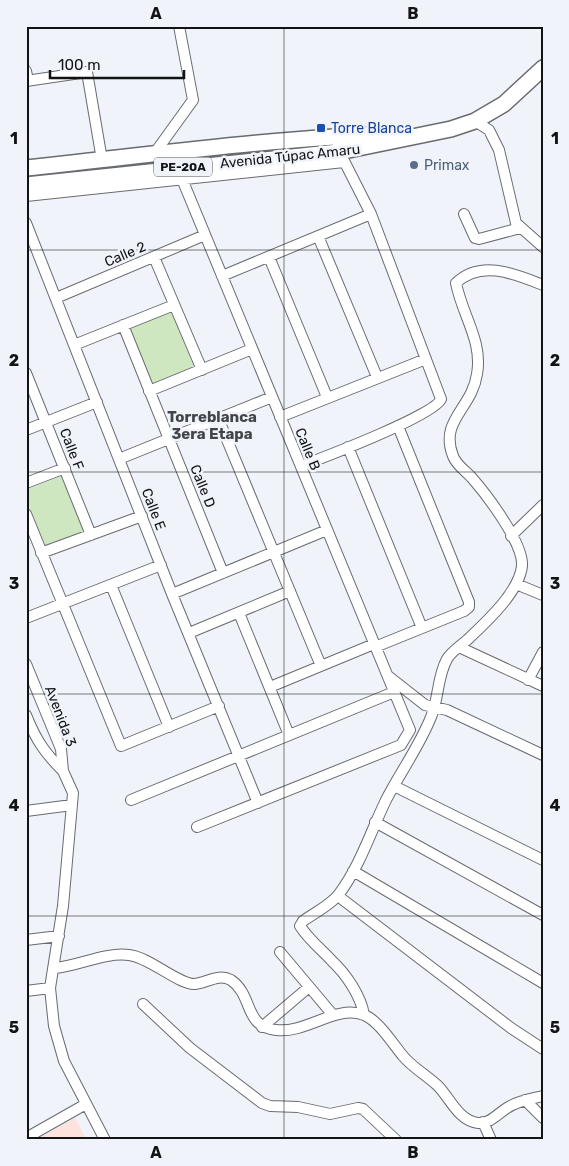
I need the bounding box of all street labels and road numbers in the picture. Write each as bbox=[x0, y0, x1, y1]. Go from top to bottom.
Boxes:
street label: Avenida Túpac Amaru bbox=[219, 141, 361, 172]
road number: PE-20A bbox=[154, 158, 212, 176]
street label: Calle 2 bbox=[102, 238, 148, 271]
street label: Calle B bbox=[291, 425, 324, 473]
street label: Calle F bbox=[56, 426, 87, 472]
street label: Calle D bbox=[186, 462, 219, 510]
street label: Calle E bbox=[138, 486, 169, 533]
street label: Avenida 3 bbox=[41, 683, 80, 749]

